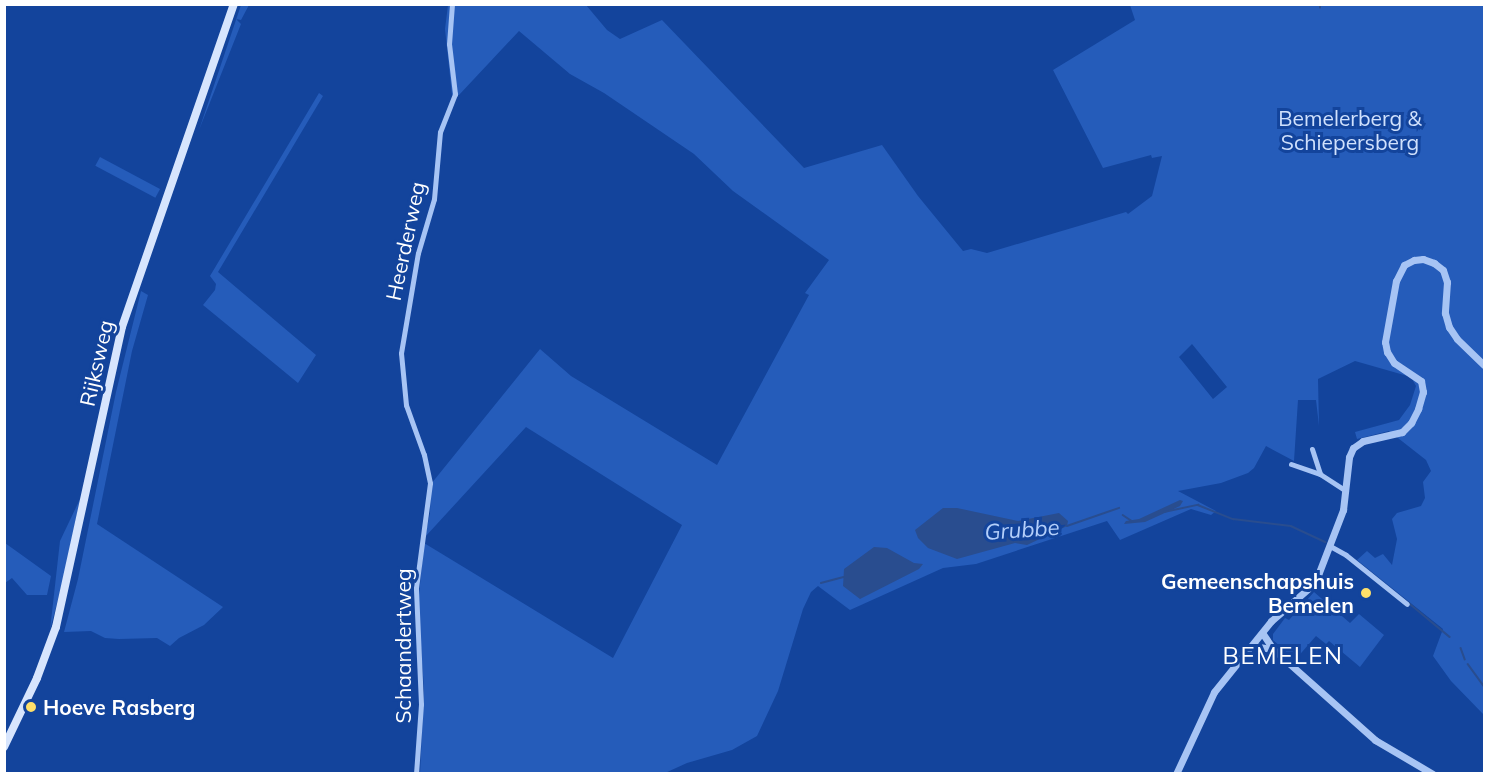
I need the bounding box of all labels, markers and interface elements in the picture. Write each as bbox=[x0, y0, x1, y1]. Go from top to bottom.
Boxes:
park label: Bemelerberg & Schiepersberg bbox=[1278, 105, 1422, 155]
street label: Heerderweg bbox=[380, 179, 430, 303]
street label: Rijksweg bbox=[74, 318, 118, 408]
water label: Grubbe bbox=[984, 514, 1060, 546]
street label: Schaandertweg bbox=[390, 568, 416, 724]
place label: Gemeenschapshuis Bemelen bbox=[1161, 568, 1354, 618]
marker: Gemeenschapshuis Bemelen bbox=[1359, 586, 1373, 600]
district label: BEMELEN bbox=[1223, 642, 1343, 670]
place label: Hoeve Rasberg bbox=[43, 694, 195, 720]
marker: Hoeve Rasberg bbox=[24, 700, 38, 714]

